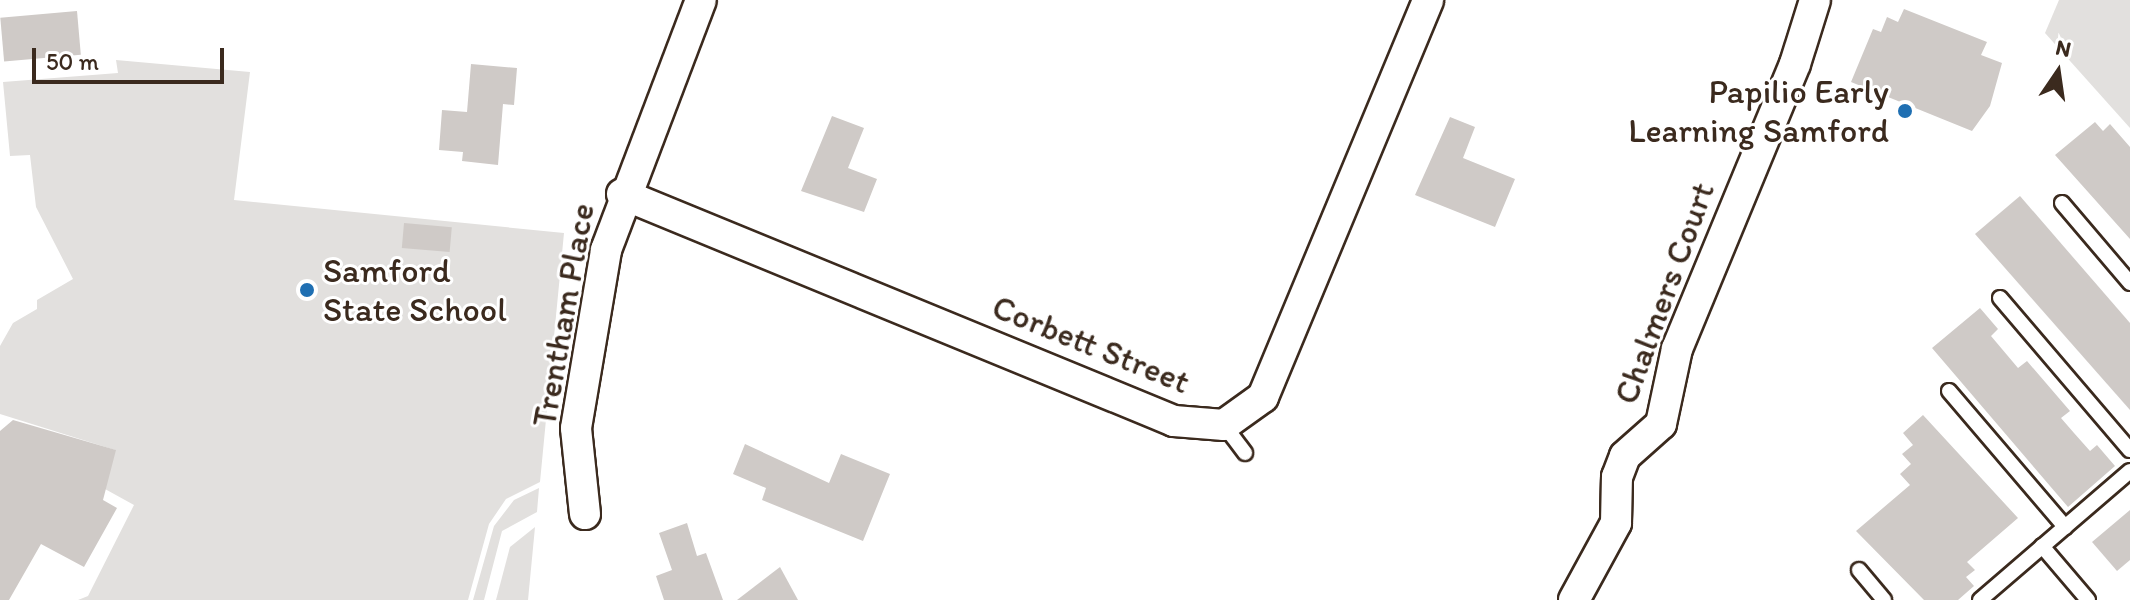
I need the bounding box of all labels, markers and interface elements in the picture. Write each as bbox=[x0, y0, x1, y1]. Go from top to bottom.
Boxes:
scale bar bbox=[36, 32, 228, 82]
north arrow bbox=[2018, 32, 2098, 112]
text: N bbox=[2053, 33, 2074, 63]
text: 50 m bbox=[46, 47, 99, 76]
place label: Papilio Early Learning Samford bbox=[1626, 71, 1889, 150]
marker: Papilio Early Learning Samford bbox=[1896, 102, 1914, 120]
street label: Chalmers Court bbox=[1605, 177, 1723, 409]
street label: Trentham Place bbox=[523, 200, 603, 430]
place label: Samford State School bbox=[323, 250, 506, 330]
marker: Samford State School bbox=[298, 281, 316, 299]
street label: Corbett Street bbox=[987, 286, 1195, 402]

